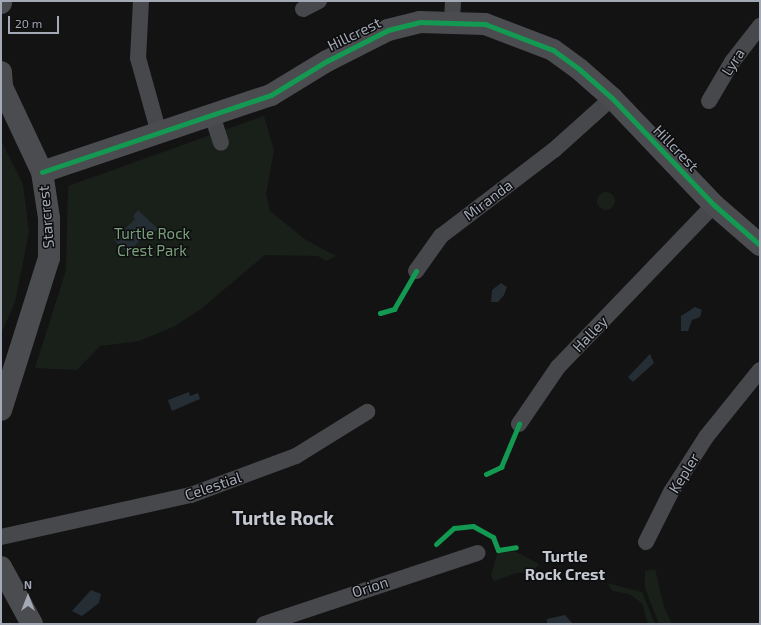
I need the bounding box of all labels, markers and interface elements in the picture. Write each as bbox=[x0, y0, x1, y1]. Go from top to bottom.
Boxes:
scale bar bbox=[10, 8, 61, 34]
street label: Hillcrest bbox=[324, 13, 384, 55]
text: 20 m bbox=[15, 16, 42, 30]
street label: Lyra bbox=[718, 45, 748, 79]
street label: Hillcrest bbox=[650, 121, 702, 175]
street label: Miranda bbox=[460, 176, 516, 224]
street label: Starcrest bbox=[34, 185, 58, 249]
park label: Turtle Rock Crest Park bbox=[114, 224, 190, 259]
street label: Halley bbox=[569, 312, 611, 356]
street label: Kepler bbox=[665, 450, 703, 496]
street label: Celestial bbox=[182, 468, 244, 504]
district label: Turtle Rock bbox=[232, 507, 334, 529]
district label: Turtle Rock Crest bbox=[525, 546, 605, 584]
street label: Orion bbox=[350, 573, 390, 601]
north arrow bbox=[8, 577, 48, 617]
text: N bbox=[24, 578, 32, 591]

